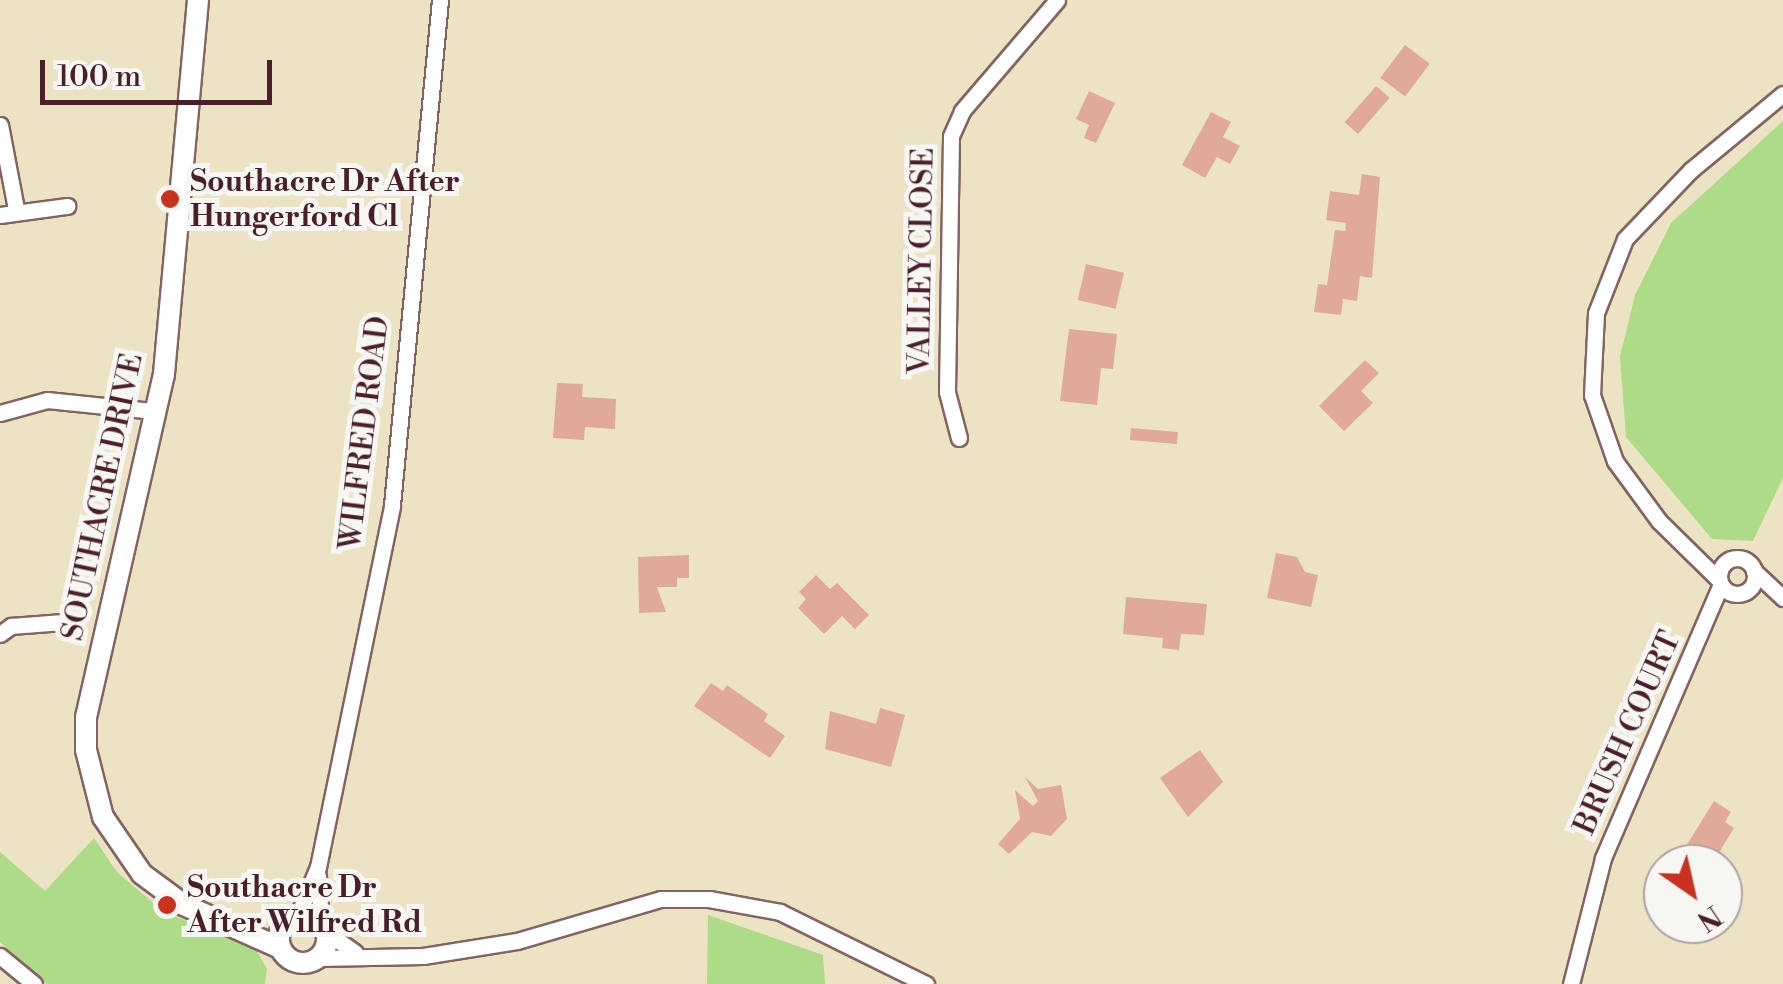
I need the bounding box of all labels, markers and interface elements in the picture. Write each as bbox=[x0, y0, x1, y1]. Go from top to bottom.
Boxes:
scale bar bbox=[45, 40, 278, 102]
text: 100 m bbox=[57, 58, 141, 96]
street label: VALLEY CLOSE bbox=[902, 147, 942, 375]
place label: Southacre Dr After Hungerford Cl bbox=[190, 164, 460, 234]
marker: Southacre Dr After Hungerford Cl bbox=[159, 188, 181, 210]
street label: WILFRED ROAD bbox=[333, 314, 397, 552]
street label: SOUTHACRE DRIVE bbox=[55, 350, 151, 644]
street label: BRUSH COURT bbox=[1567, 626, 1689, 840]
north arrow bbox=[1643, 844, 1743, 944]
place label: Southacre Dr After Wilfred Rd bbox=[187, 870, 422, 940]
marker: Southacre Dr After Wilfred Rd bbox=[156, 894, 178, 916]
text: N bbox=[1690, 897, 1728, 938]

